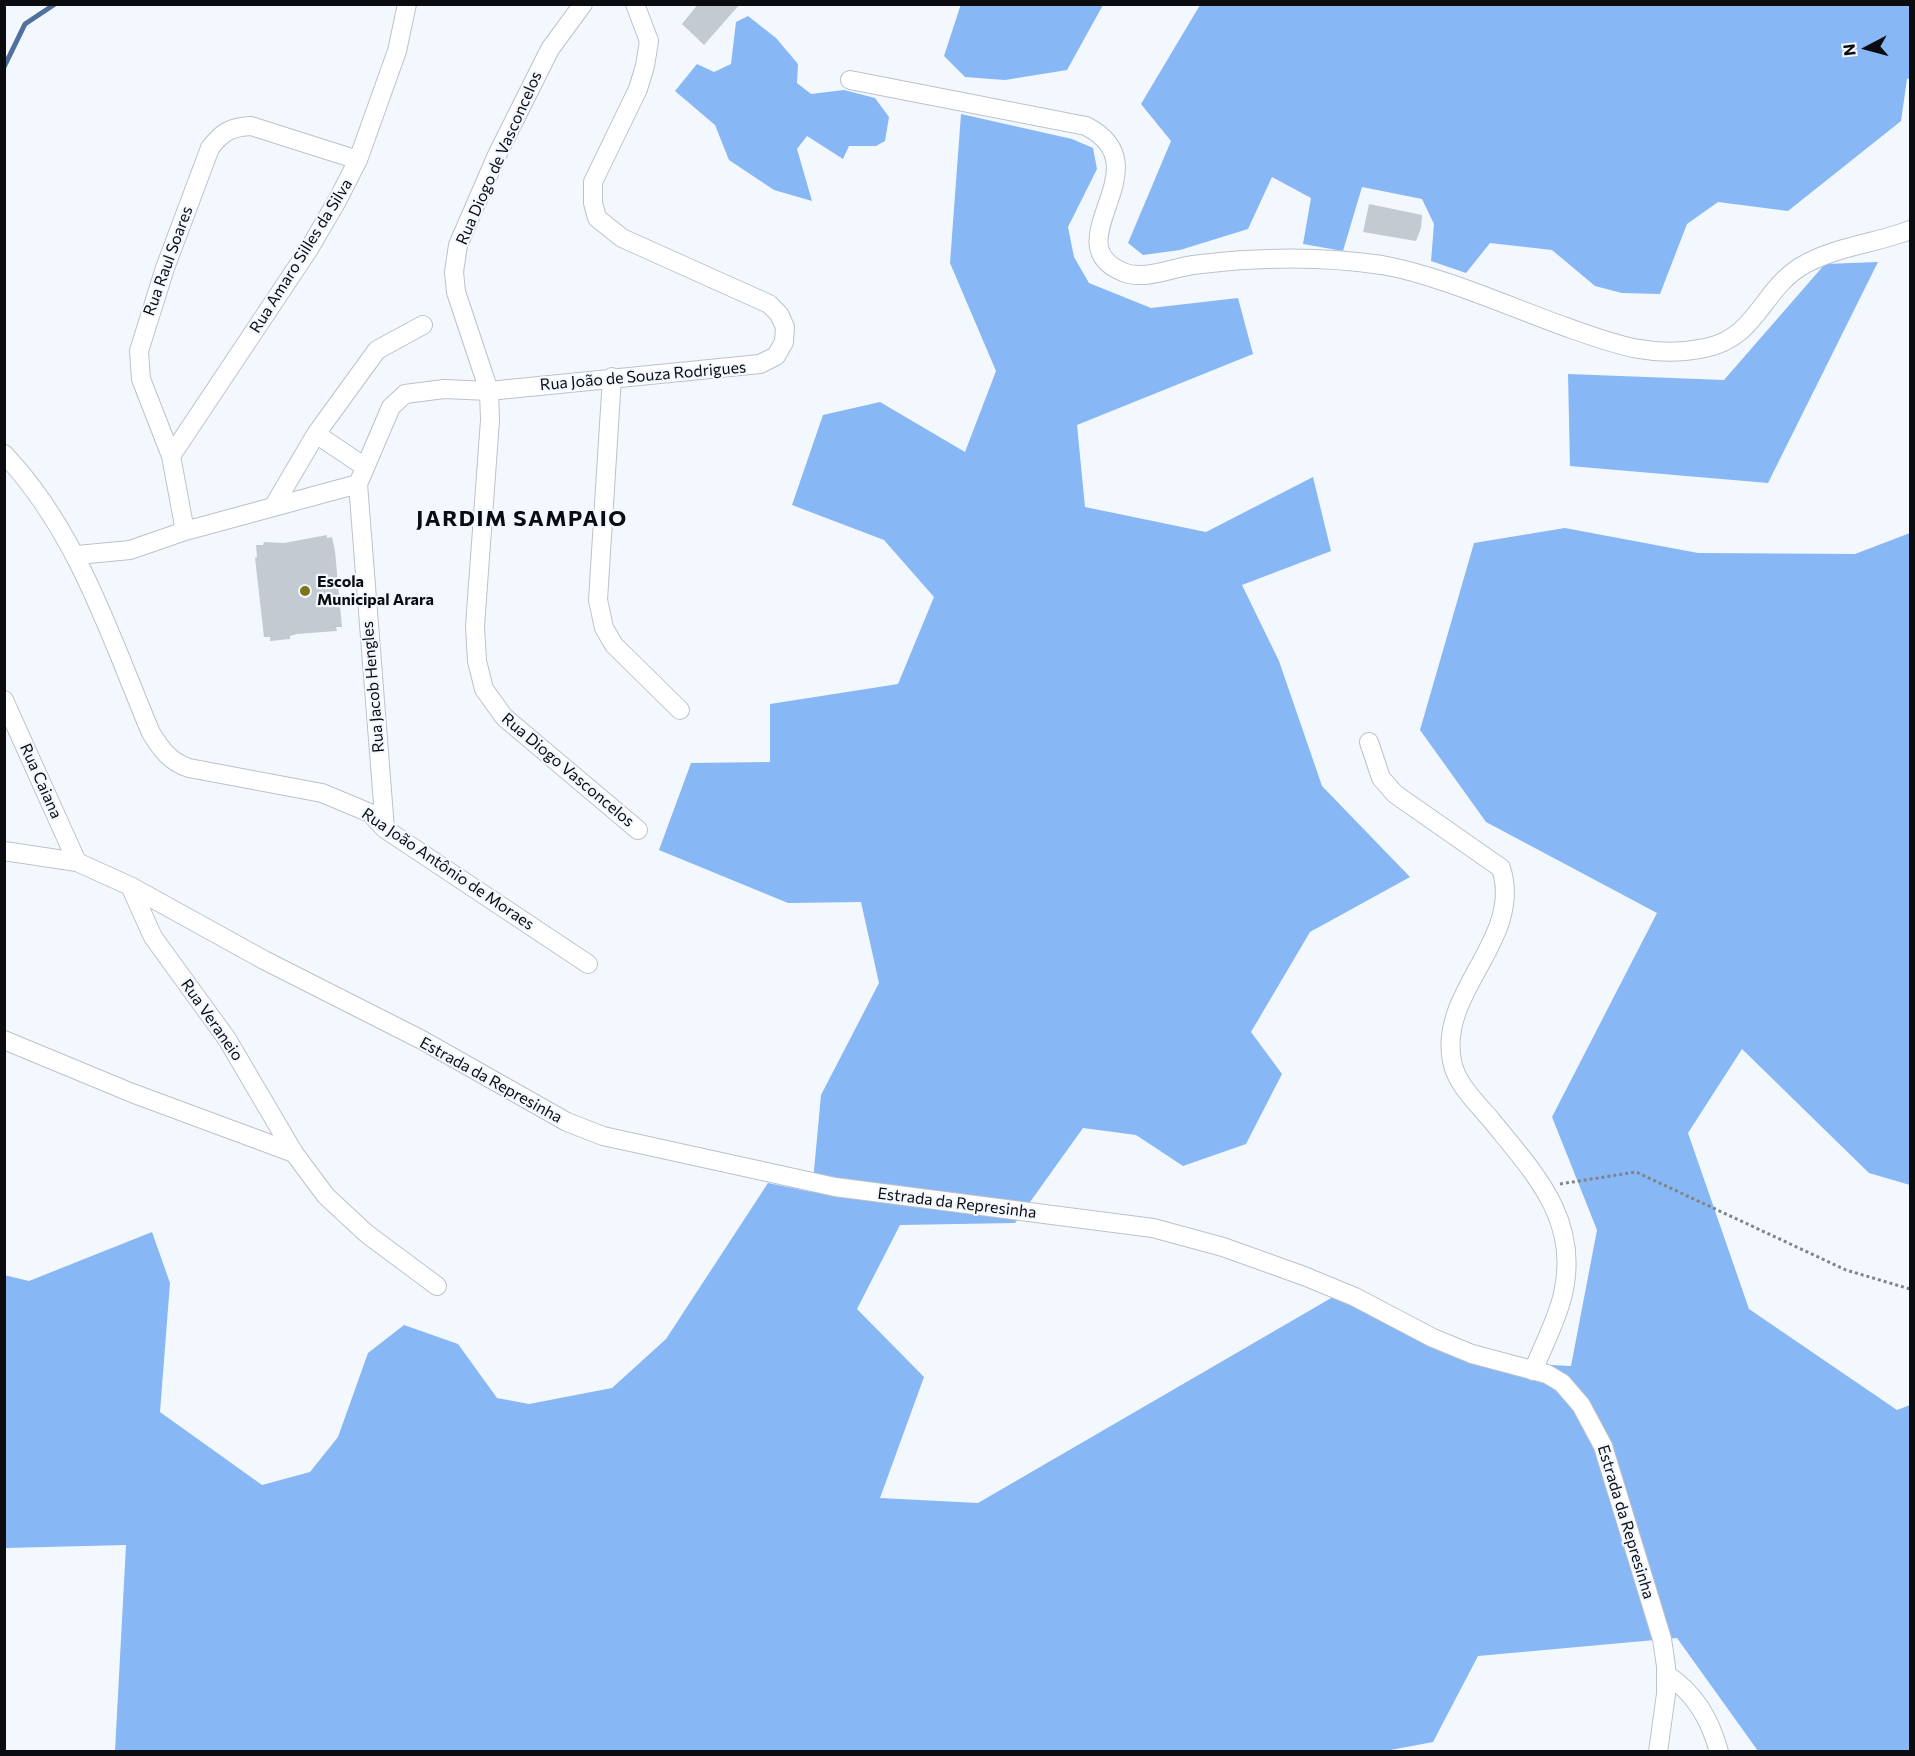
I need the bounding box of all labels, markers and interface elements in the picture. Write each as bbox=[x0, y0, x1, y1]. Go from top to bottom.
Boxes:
north arrow bbox=[1837, 18, 1897, 78]
text: N bbox=[1839, 43, 1859, 57]
street label: Rua Diogo de Vasconcelos bbox=[452, 68, 546, 248]
street label: Rua Amaro Silles da Silva bbox=[246, 175, 356, 337]
street label: Rua Raul Soares bbox=[139, 204, 197, 318]
street label: Rua João de Souza Rodrigues bbox=[539, 357, 747, 395]
district label: JARDIM SAMPAIO bbox=[416, 506, 628, 532]
place label: Escola Municipal Arara bbox=[317, 572, 434, 610]
marker: Escola Municipal Arara bbox=[298, 584, 312, 598]
street label: Rua Jacob Hengles bbox=[358, 620, 388, 754]
street label: Rua Diogo Vasconcelos bbox=[498, 709, 638, 831]
street label: Rua Caiana bbox=[16, 740, 66, 822]
street label: Rua João Antônio de Moraes bbox=[358, 804, 538, 934]
street label: Rua Veraneio bbox=[177, 976, 247, 1064]
street label: Estrada da Represinha bbox=[416, 1033, 566, 1127]
street label: Estrada da Represinha bbox=[876, 1184, 1038, 1222]
street label: Estrada da Represinha bbox=[1593, 1443, 1659, 1601]

